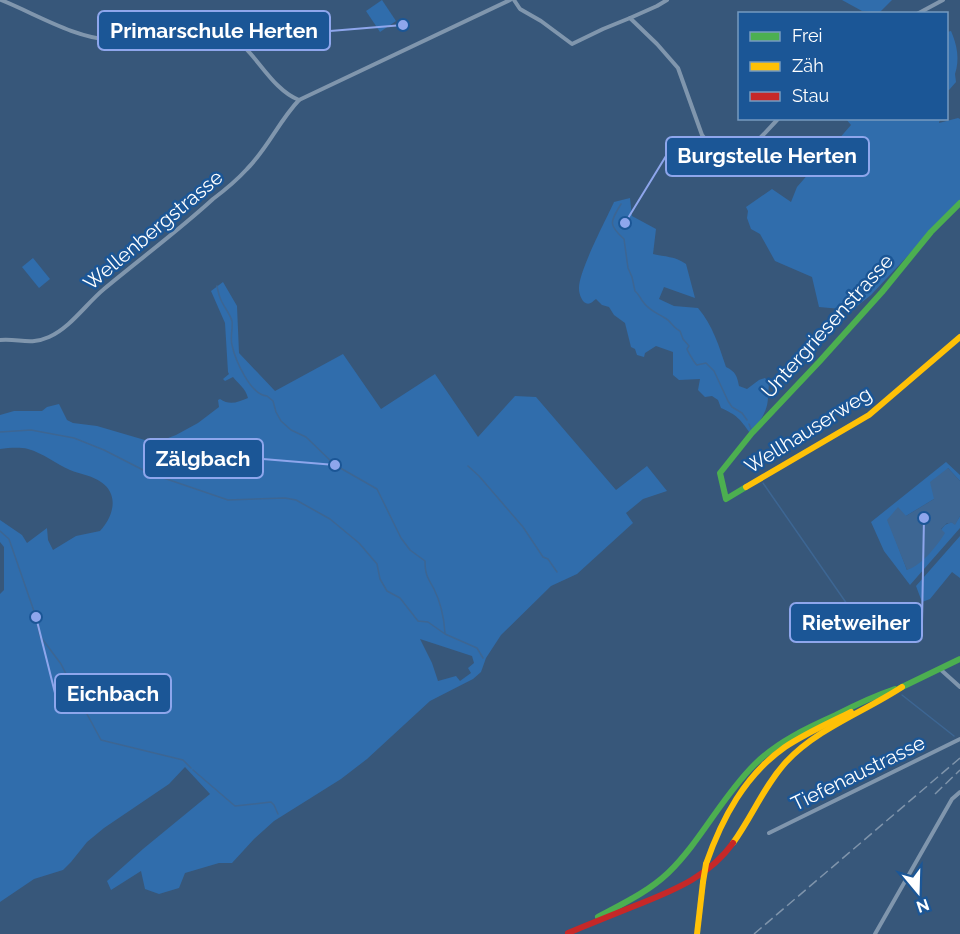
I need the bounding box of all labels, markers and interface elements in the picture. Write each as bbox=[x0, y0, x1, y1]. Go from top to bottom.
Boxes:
callout: Primarschule Herten bbox=[98, 11, 330, 50]
legend bbox=[738, 12, 948, 120]
text: Primarschule Herten bbox=[110, 18, 318, 43]
text: Frei bbox=[792, 25, 822, 46]
text: Zäh bbox=[792, 55, 824, 76]
text: Stau bbox=[792, 85, 829, 106]
callout: Burgstelle Herten bbox=[666, 137, 869, 176]
text: Burgstelle Herten bbox=[677, 143, 857, 168]
street label: Wellenbergstrasse bbox=[79, 165, 228, 295]
street label: Untergriesenstrasse bbox=[756, 249, 898, 403]
street label: Wellhauserweg bbox=[740, 381, 876, 479]
callout: Zälgbach bbox=[144, 439, 263, 478]
text: Zälgbach bbox=[155, 446, 251, 471]
callout: Rietweiher bbox=[790, 603, 922, 642]
text: Rietweiher bbox=[802, 610, 910, 635]
callout: Eichbach bbox=[55, 674, 171, 713]
text: Eichbach bbox=[67, 681, 159, 706]
street label: Tiefenaustrasse bbox=[787, 730, 929, 816]
north arrow bbox=[888, 862, 948, 922]
text: N bbox=[914, 895, 932, 917]

